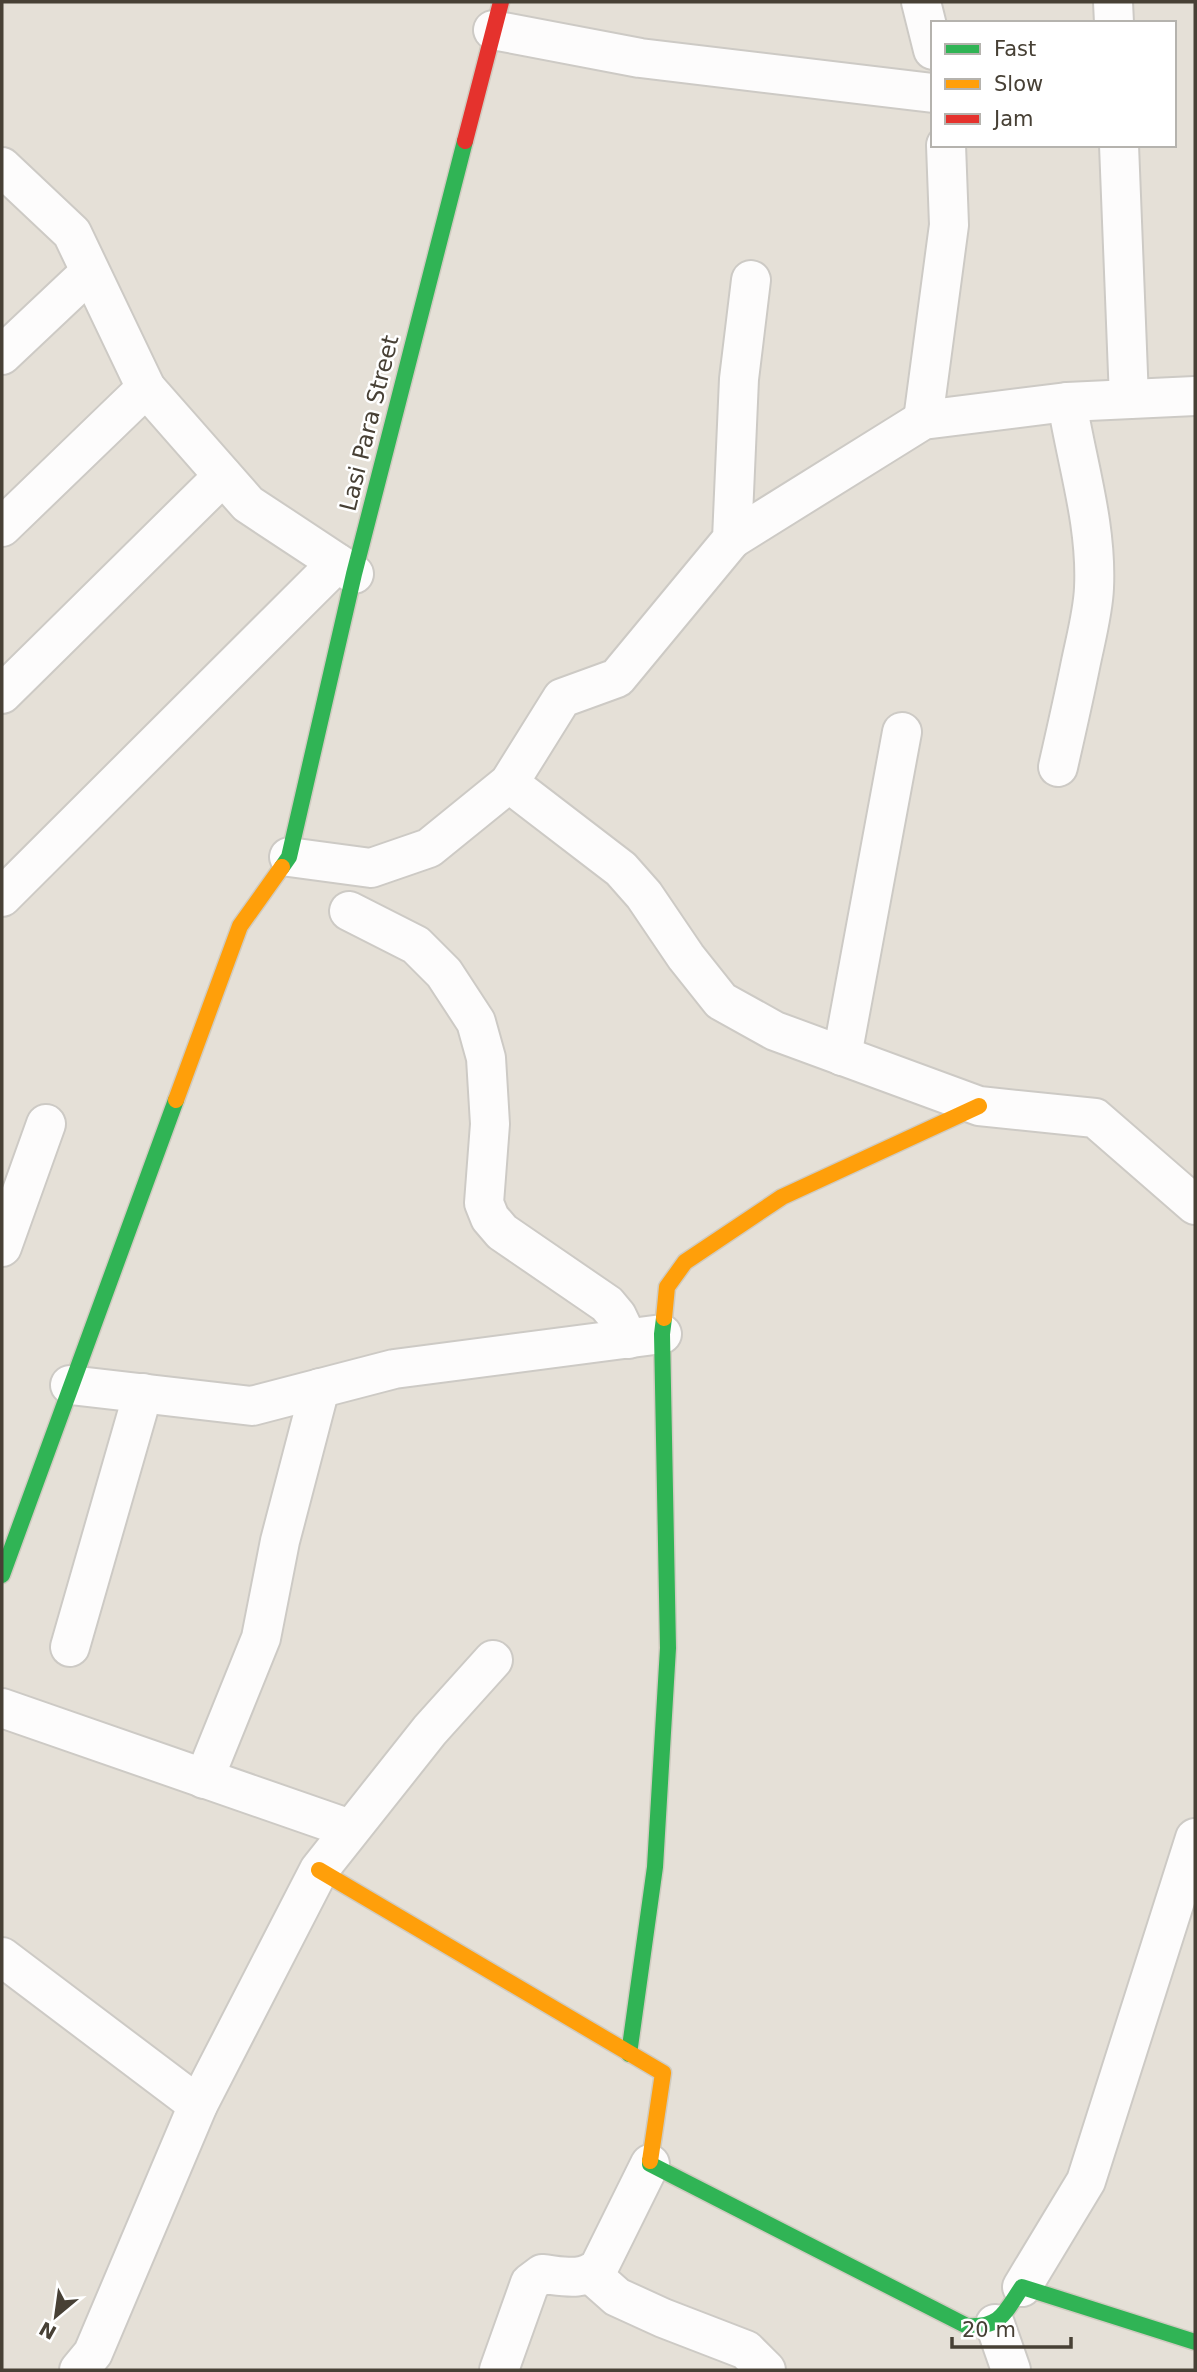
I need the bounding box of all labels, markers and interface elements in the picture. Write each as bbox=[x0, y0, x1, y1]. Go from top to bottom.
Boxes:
legend bbox=[931, 21, 1176, 147]
text: Fast bbox=[994, 37, 1036, 61]
text: Slow bbox=[994, 72, 1043, 96]
text: Jam bbox=[992, 107, 1034, 131]
street label: Lasi Para Street bbox=[335, 332, 403, 514]
north arrow bbox=[21, 2281, 91, 2351]
scale bar bbox=[952, 2306, 1071, 2350]
text: N bbox=[35, 2317, 60, 2344]
text: 20 m bbox=[962, 2318, 1016, 2342]

